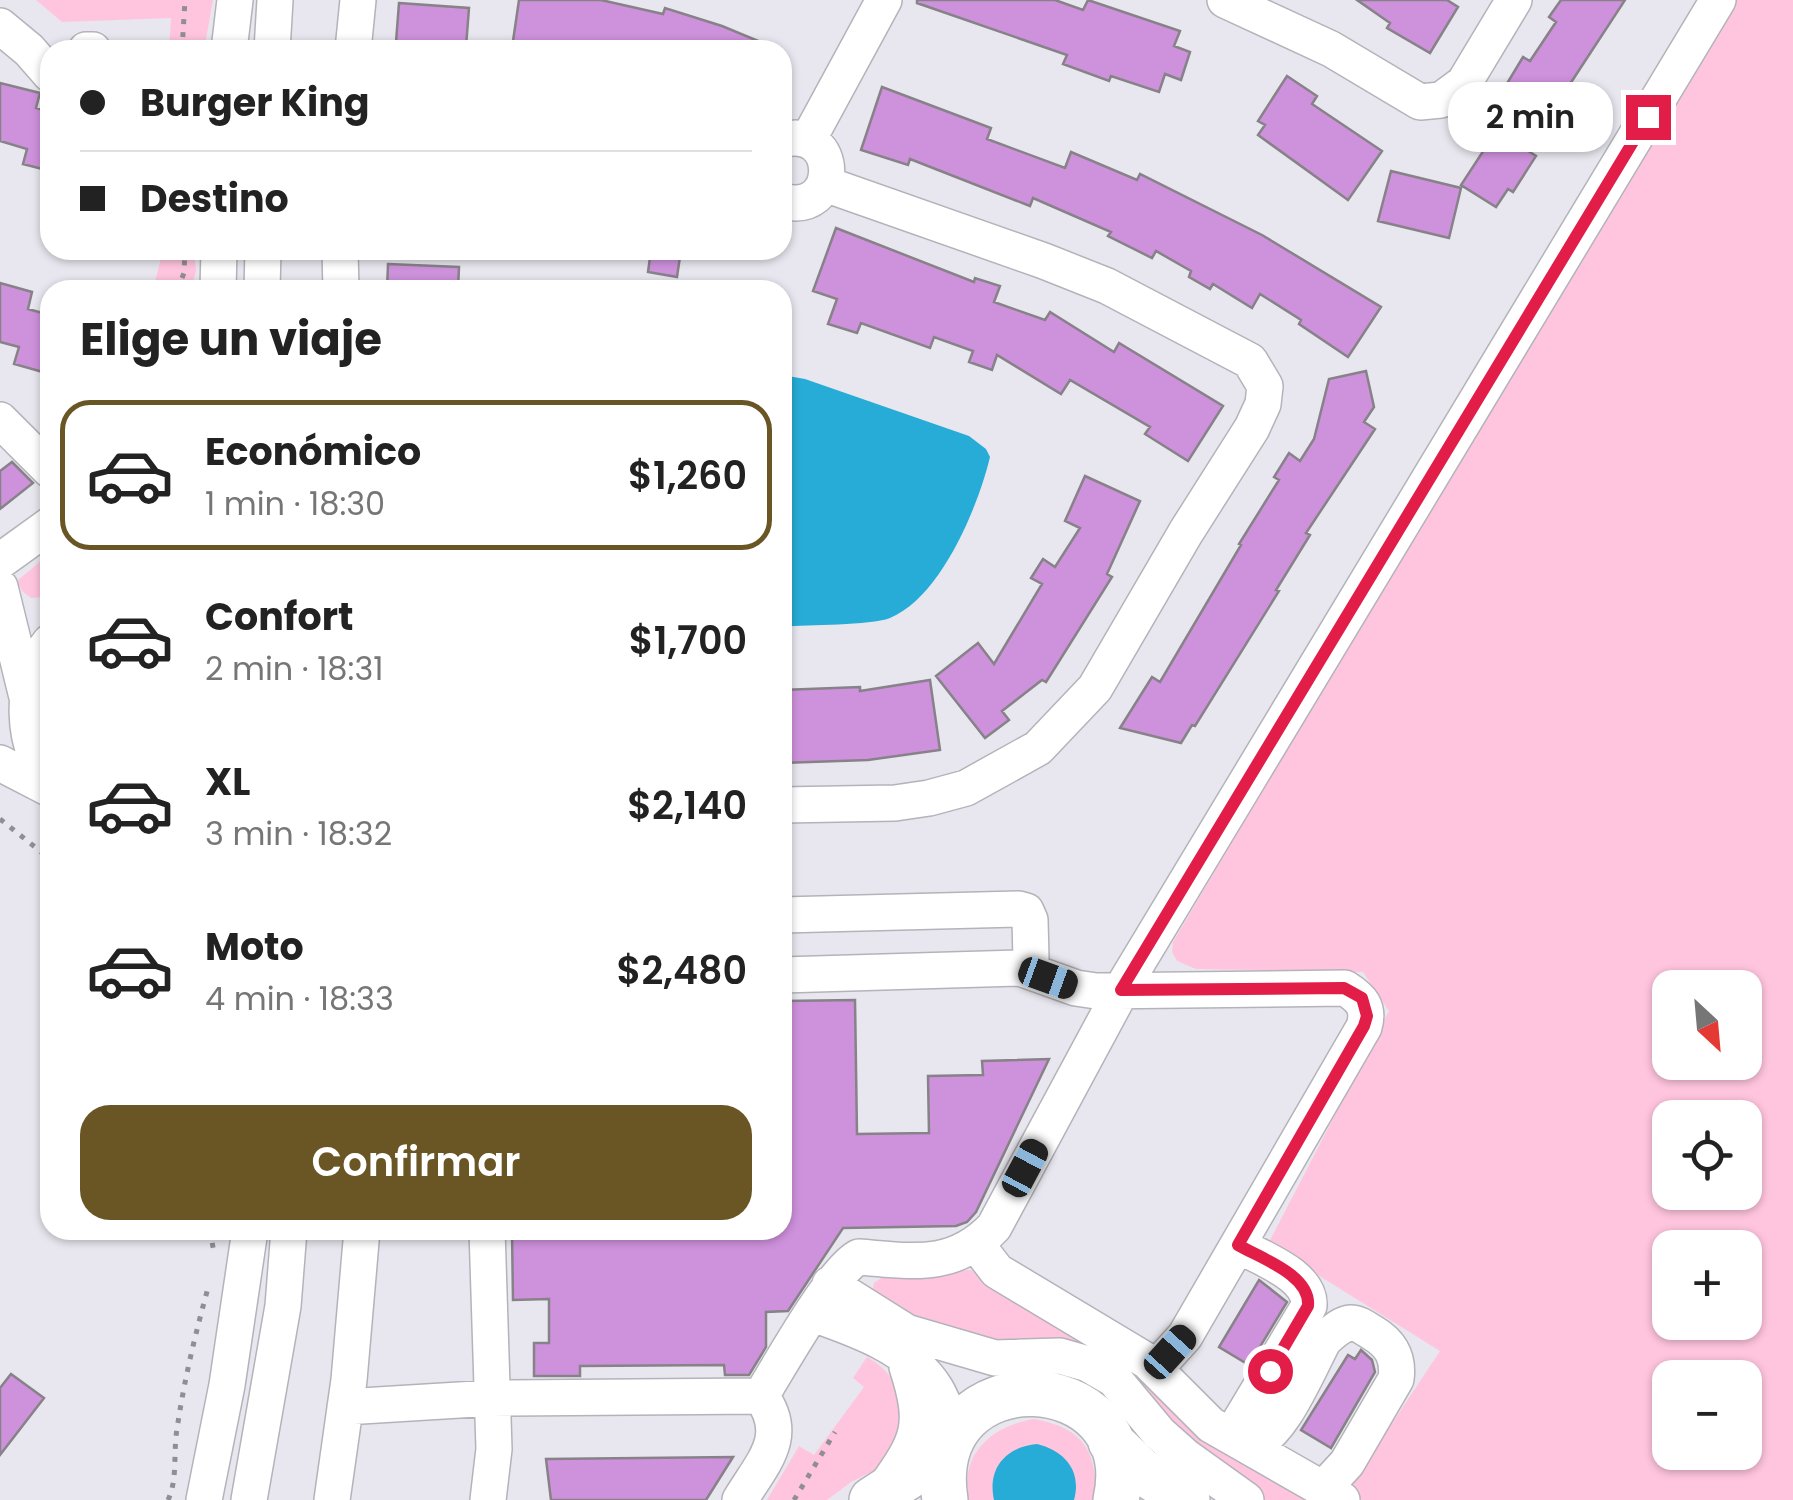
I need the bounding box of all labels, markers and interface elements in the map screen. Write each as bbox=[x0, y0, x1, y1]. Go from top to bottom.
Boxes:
text: Burger King bbox=[140, 76, 370, 129]
callout: 2 min bbox=[1448, 82, 1613, 152]
text: 2 min bbox=[1486, 94, 1575, 139]
route end bbox=[1626, 95, 1671, 140]
text: Destino bbox=[140, 172, 289, 225]
text: Elige un viaje bbox=[80, 308, 382, 371]
text: Económico bbox=[205, 425, 421, 478]
icon: car bbox=[85, 430, 175, 520]
text: $1,260 bbox=[628, 449, 747, 502]
text: 1 min · 18:30 bbox=[205, 481, 385, 526]
text: Confort bbox=[205, 590, 353, 643]
icon: car bbox=[85, 595, 175, 685]
text: $1,700 bbox=[629, 614, 747, 667]
text: 2 min · 18:31 bbox=[205, 646, 383, 691]
text: XL bbox=[205, 755, 250, 808]
icon: car bbox=[85, 760, 175, 850]
text: $2,140 bbox=[627, 779, 747, 832]
text: 3 min · 18:32 bbox=[205, 811, 392, 856]
text: Moto bbox=[205, 920, 304, 973]
icon: car bbox=[85, 925, 175, 1015]
text: $2,480 bbox=[617, 944, 747, 997]
car bbox=[1015, 954, 1081, 1002]
north arrow bbox=[1652, 970, 1762, 1080]
map controls bbox=[1652, 970, 1762, 1470]
text: 4 min · 18:33 bbox=[205, 976, 394, 1021]
button: locate bbox=[1652, 1100, 1762, 1210]
button: Confirmar bbox=[80, 1105, 752, 1220]
car bbox=[998, 1134, 1052, 1202]
button: + bbox=[1652, 1230, 1762, 1340]
car bbox=[1139, 1320, 1201, 1384]
route start bbox=[1248, 1349, 1293, 1394]
button: − bbox=[1652, 1360, 1762, 1470]

